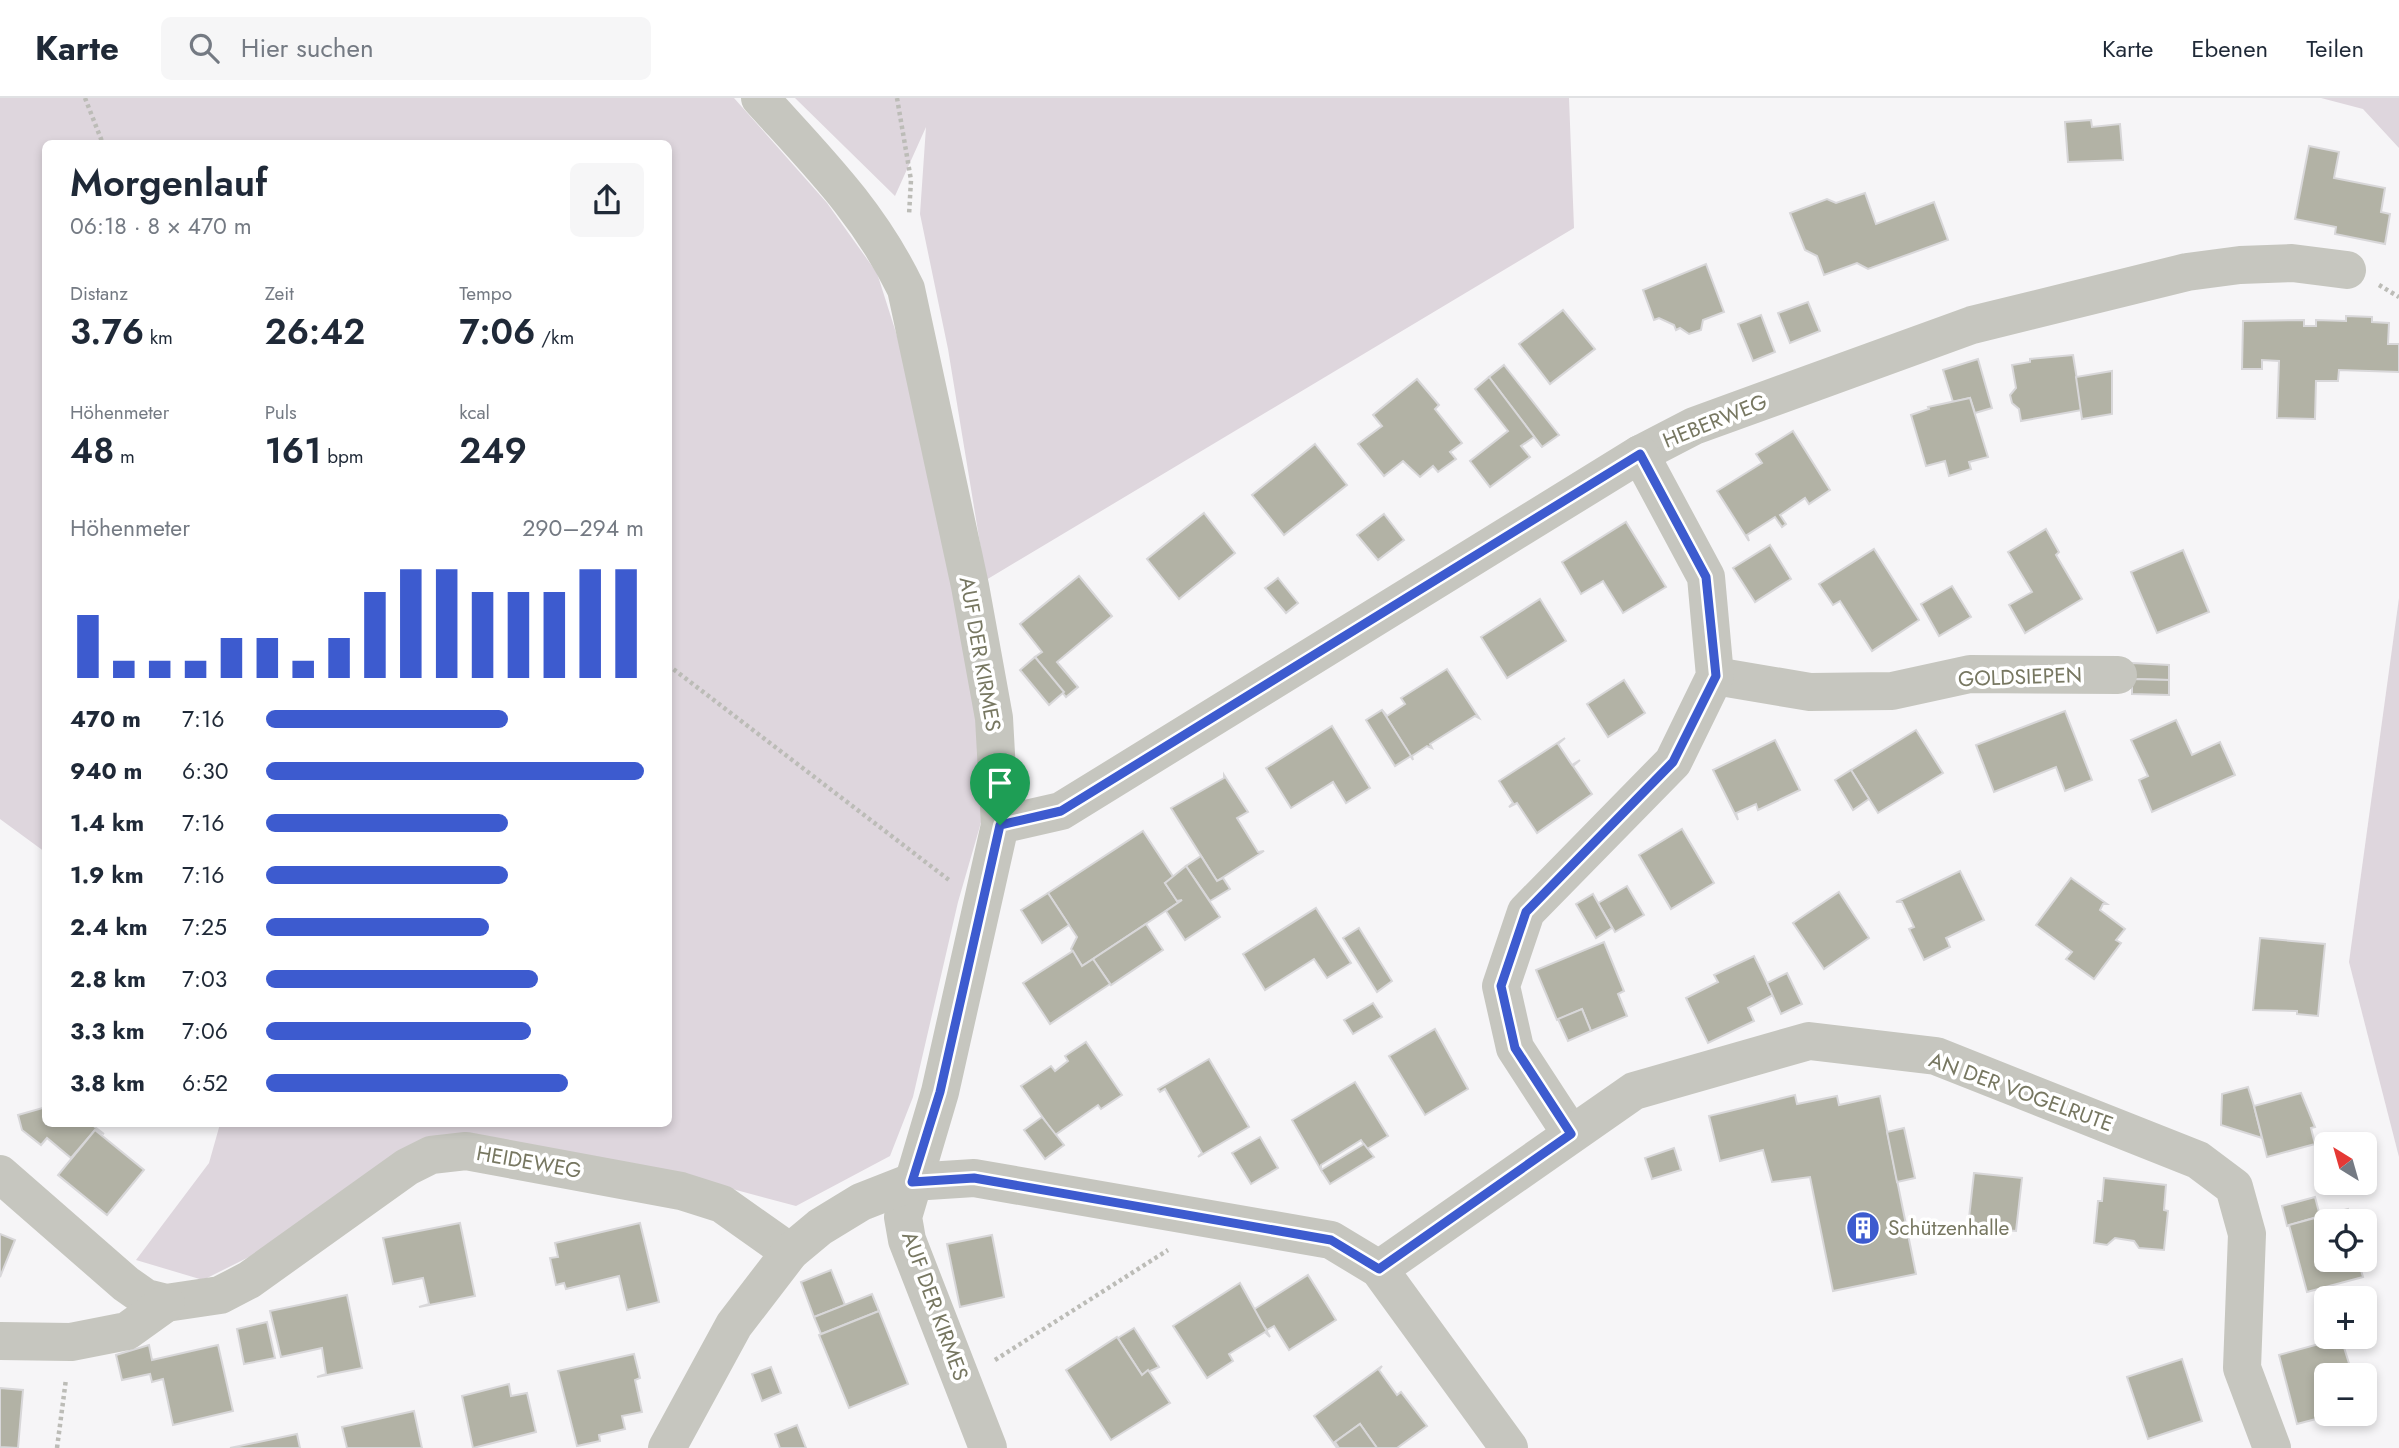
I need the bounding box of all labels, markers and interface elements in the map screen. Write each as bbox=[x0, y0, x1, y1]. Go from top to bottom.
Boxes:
search box bbox=[161, 17, 651, 80]
text: Karte bbox=[35, 25, 119, 72]
icon: search bbox=[185, 29, 223, 67]
text: Hier suchen bbox=[241, 29, 374, 67]
text: Karte bbox=[2102, 31, 2153, 66]
text: Ebenen bbox=[2191, 31, 2268, 66]
text: Teilen bbox=[2306, 31, 2364, 66]
text: Morgenlauf bbox=[70, 155, 267, 210]
button: share bbox=[570, 163, 644, 237]
text: 06:18 · 8 × 470 m bbox=[70, 209, 252, 243]
text: Distanz bbox=[70, 280, 128, 307]
text: Zeit bbox=[265, 280, 294, 307]
text: Tempo bbox=[459, 280, 512, 307]
text: 3.76 bbox=[70, 307, 144, 357]
text: 26:42 bbox=[265, 307, 365, 357]
text: 7:06 bbox=[459, 307, 536, 357]
text: km bbox=[144, 324, 173, 351]
text: /km bbox=[536, 324, 574, 351]
street label: HEBERWEG bbox=[1658, 386, 1772, 456]
text: Höhenmeter bbox=[70, 399, 169, 426]
text: Puls bbox=[265, 399, 297, 426]
text: kcal bbox=[459, 399, 490, 426]
text: 48 bbox=[70, 426, 114, 476]
text: 161 bbox=[265, 426, 321, 476]
text: 249 bbox=[459, 426, 527, 476]
text: m bbox=[114, 443, 135, 470]
text: bpm bbox=[321, 443, 364, 470]
text: Höhenmeter bbox=[70, 511, 190, 545]
text: 290–294 m bbox=[522, 511, 644, 545]
street label: AUF DER KIRMES bbox=[952, 574, 1008, 734]
street label: GOLDSIEPEN bbox=[1957, 660, 2083, 694]
text: 470 m bbox=[70, 702, 141, 736]
text: 7:16 bbox=[182, 702, 225, 736]
pin bbox=[970, 753, 1030, 825]
text: 940 m bbox=[70, 754, 142, 788]
text: 6:30 bbox=[182, 754, 229, 788]
icon: arrive bbox=[981, 764, 1019, 802]
text: 1.4 km bbox=[70, 806, 144, 840]
text: 7:16 bbox=[182, 806, 225, 840]
text: 1.9 km bbox=[70, 858, 144, 892]
text: 7:16 bbox=[182, 858, 225, 892]
text: 2.4 km bbox=[70, 910, 148, 944]
text: 7:25 bbox=[182, 910, 227, 944]
text: 2.8 km bbox=[70, 962, 146, 996]
text: 7:03 bbox=[182, 962, 227, 996]
text: 3.3 km bbox=[70, 1014, 145, 1048]
text: 7:06 bbox=[182, 1014, 228, 1048]
street label: AN DER VOGELRUTE bbox=[1925, 1045, 2117, 1139]
text: 3.8 km bbox=[70, 1066, 145, 1100]
text: 6:52 bbox=[182, 1066, 228, 1100]
north arrow bbox=[2314, 1132, 2376, 1195]
map controls bbox=[2314, 1132, 2377, 1426]
street label: HEIDEWEG bbox=[474, 1138, 584, 1186]
building icon: Schützenhalle bbox=[1844, 1209, 1882, 1247]
button: locate bbox=[2314, 1209, 2377, 1272]
place label: Schützenhalle bbox=[1888, 1213, 2010, 1243]
street label: AUF DER KIRMES bbox=[894, 1227, 976, 1385]
button: + bbox=[2314, 1286, 2377, 1349]
button: − bbox=[2314, 1363, 2377, 1426]

